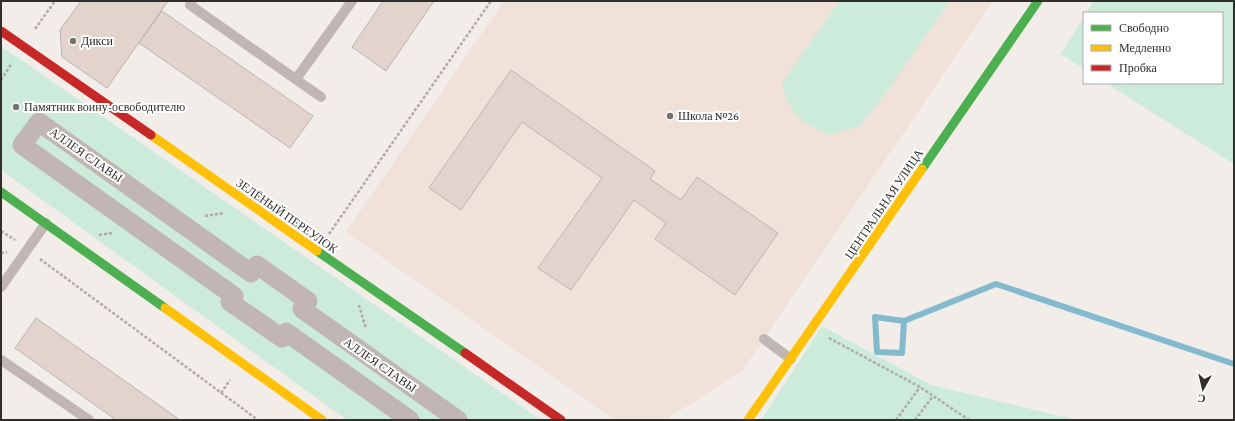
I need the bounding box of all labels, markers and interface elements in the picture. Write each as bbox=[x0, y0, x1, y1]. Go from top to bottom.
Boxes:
legend bbox=[1083, 12, 1223, 84]
text: Свободно bbox=[1119, 21, 1169, 35]
place label: Дикси bbox=[81, 34, 113, 48]
marker: Дикси bbox=[68, 36, 78, 46]
text: Медленно bbox=[1119, 41, 1171, 55]
text: Пробка bbox=[1119, 61, 1157, 75]
place label: Памятник воину-освободителю bbox=[24, 100, 185, 114]
marker: Памятник воину-освободителю bbox=[11, 102, 21, 112]
place label: Школа №26 bbox=[678, 109, 739, 123]
marker: Школа №26 bbox=[665, 111, 675, 121]
street label: АЛЛЕЯ СЛАВЫ bbox=[47, 125, 125, 186]
street label: ЦЕНТРАЛЬНАЯ УЛИЦА bbox=[842, 146, 926, 262]
street label: ЗЕЛЁНЫЙ ПЕРЕУЛОК bbox=[234, 176, 341, 257]
street label: АЛЛЕЯ СЛАВЫ bbox=[341, 335, 419, 396]
north arrow bbox=[1183, 369, 1223, 409]
text: С bbox=[1197, 392, 1206, 405]

